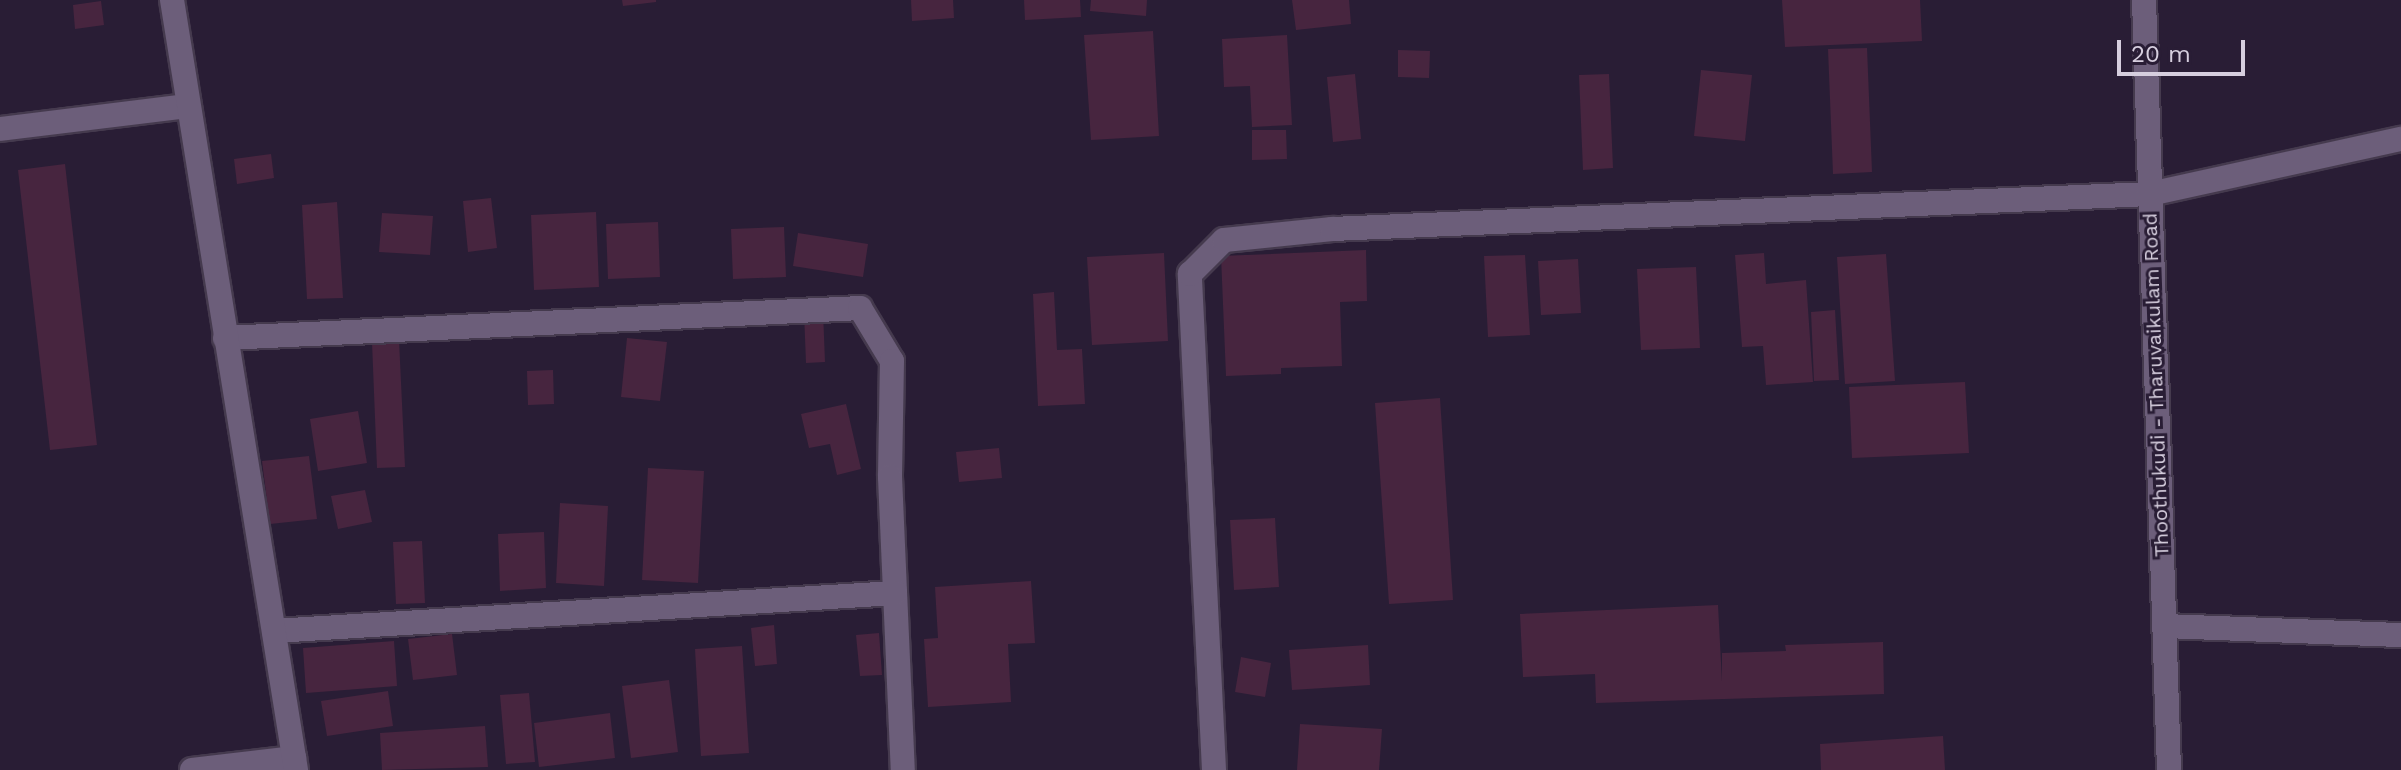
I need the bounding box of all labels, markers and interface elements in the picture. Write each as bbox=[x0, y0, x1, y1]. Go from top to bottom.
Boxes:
scale bar bbox=[2121, 24, 2249, 74]
text: 20 m bbox=[2131, 40, 2191, 68]
street label: Thoothukudi - Tharuvaikulam Road bbox=[2138, 212, 2174, 558]

